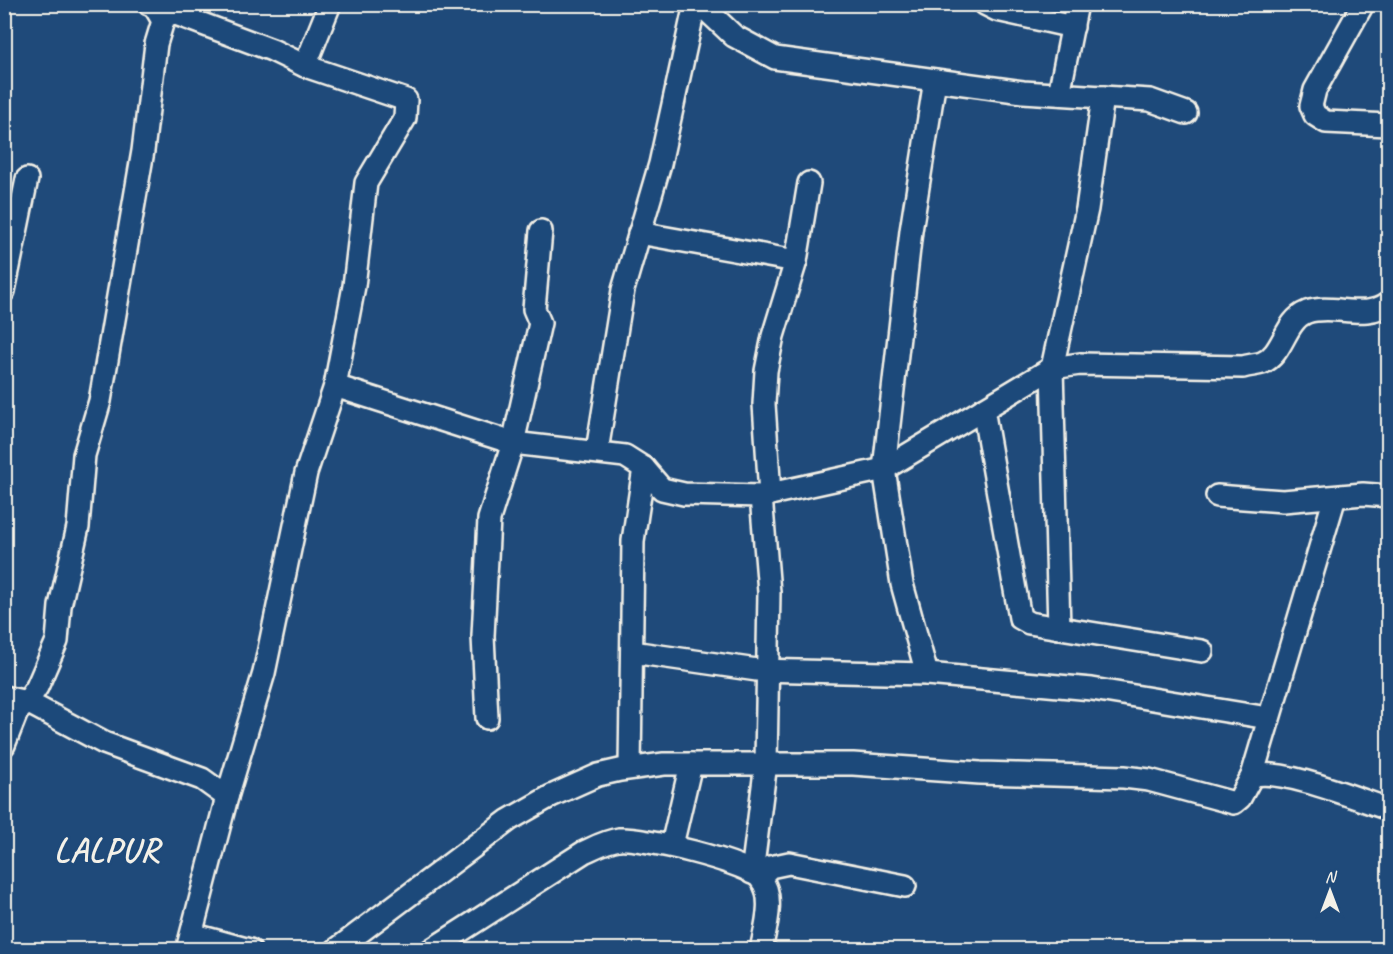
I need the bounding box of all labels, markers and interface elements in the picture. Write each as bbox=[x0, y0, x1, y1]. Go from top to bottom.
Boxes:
district label: LALPUR bbox=[54, 828, 163, 871]
north arrow bbox=[1300, 861, 1360, 921]
text: N bbox=[1325, 867, 1338, 887]

